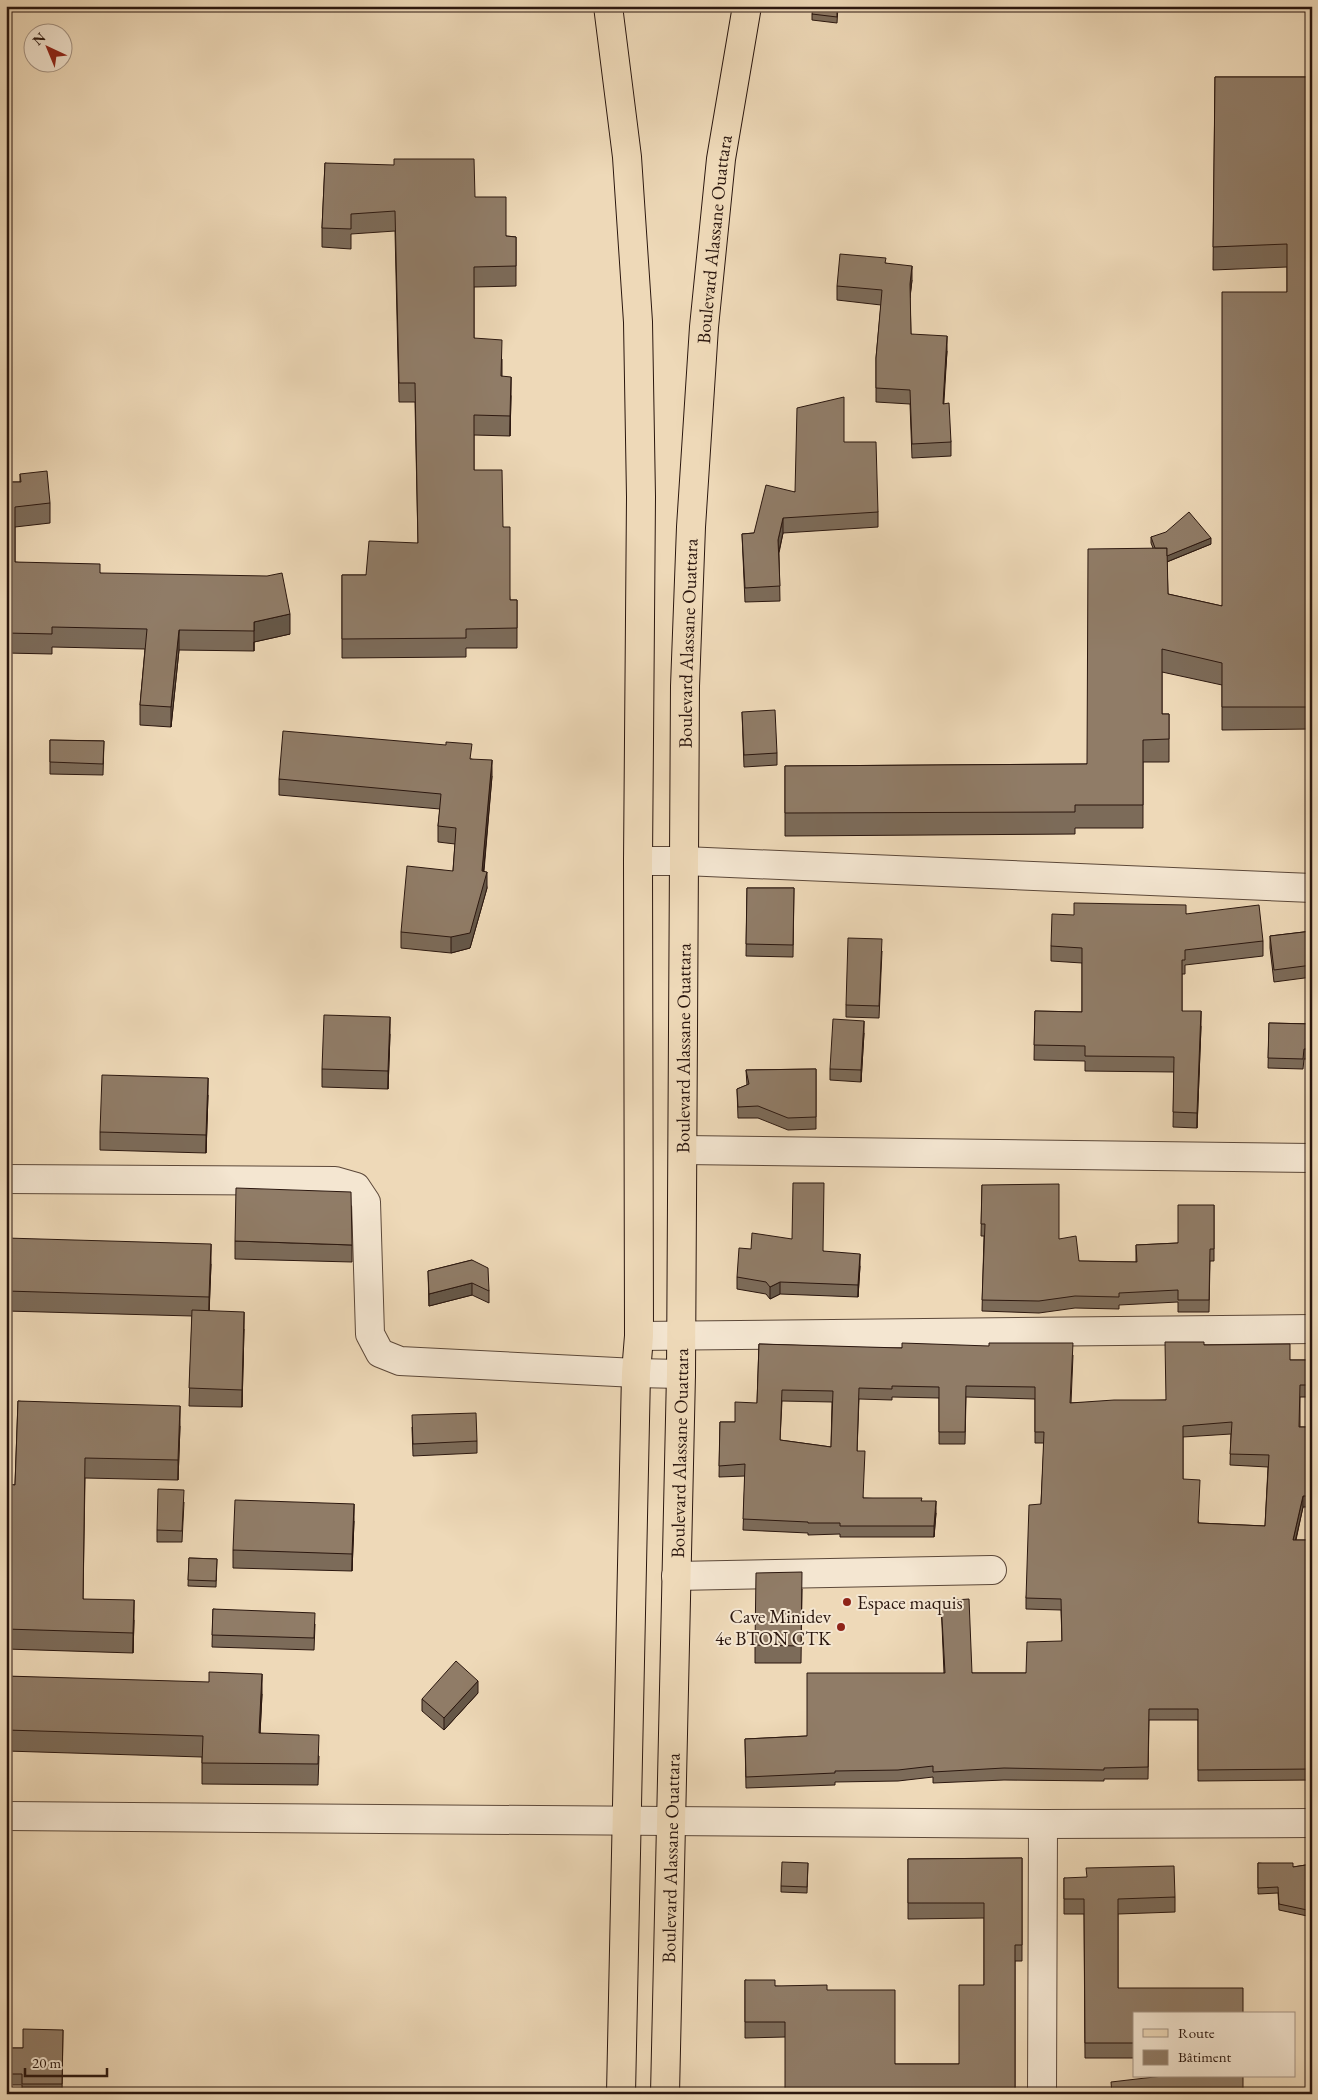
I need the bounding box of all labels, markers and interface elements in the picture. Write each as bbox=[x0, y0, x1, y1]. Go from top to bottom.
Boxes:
north arrow bbox=[22, 22, 72, 72]
text: N bbox=[29, 28, 50, 49]
street label: Boulevard Alassane Ouattara bbox=[691, 132, 738, 345]
street label: Boulevard Alassane Ouattara bbox=[673, 537, 704, 748]
street label: Boulevard Alassane Ouattara bbox=[670, 943, 697, 1153]
street label: Boulevard Alassane Ouattara bbox=[665, 1348, 694, 1558]
place label: Espace maquis bbox=[857, 1590, 963, 1615]
marker: Espace maquis bbox=[841, 1596, 853, 1608]
place label: Cave Minidev 4e BTON CTK bbox=[715, 1604, 832, 1651]
marker: Cave Minidev 4e BTON CTK bbox=[835, 1621, 847, 1633]
street label: Boulevard Alassane Ouattara bbox=[656, 1752, 686, 1963]
legend bbox=[1133, 2012, 1296, 2078]
text: Route bbox=[1178, 2023, 1215, 2042]
scale bar bbox=[25, 2045, 108, 2077]
text: Bâtiment bbox=[1178, 2047, 1232, 2066]
text: 20 m bbox=[32, 2053, 61, 2072]

